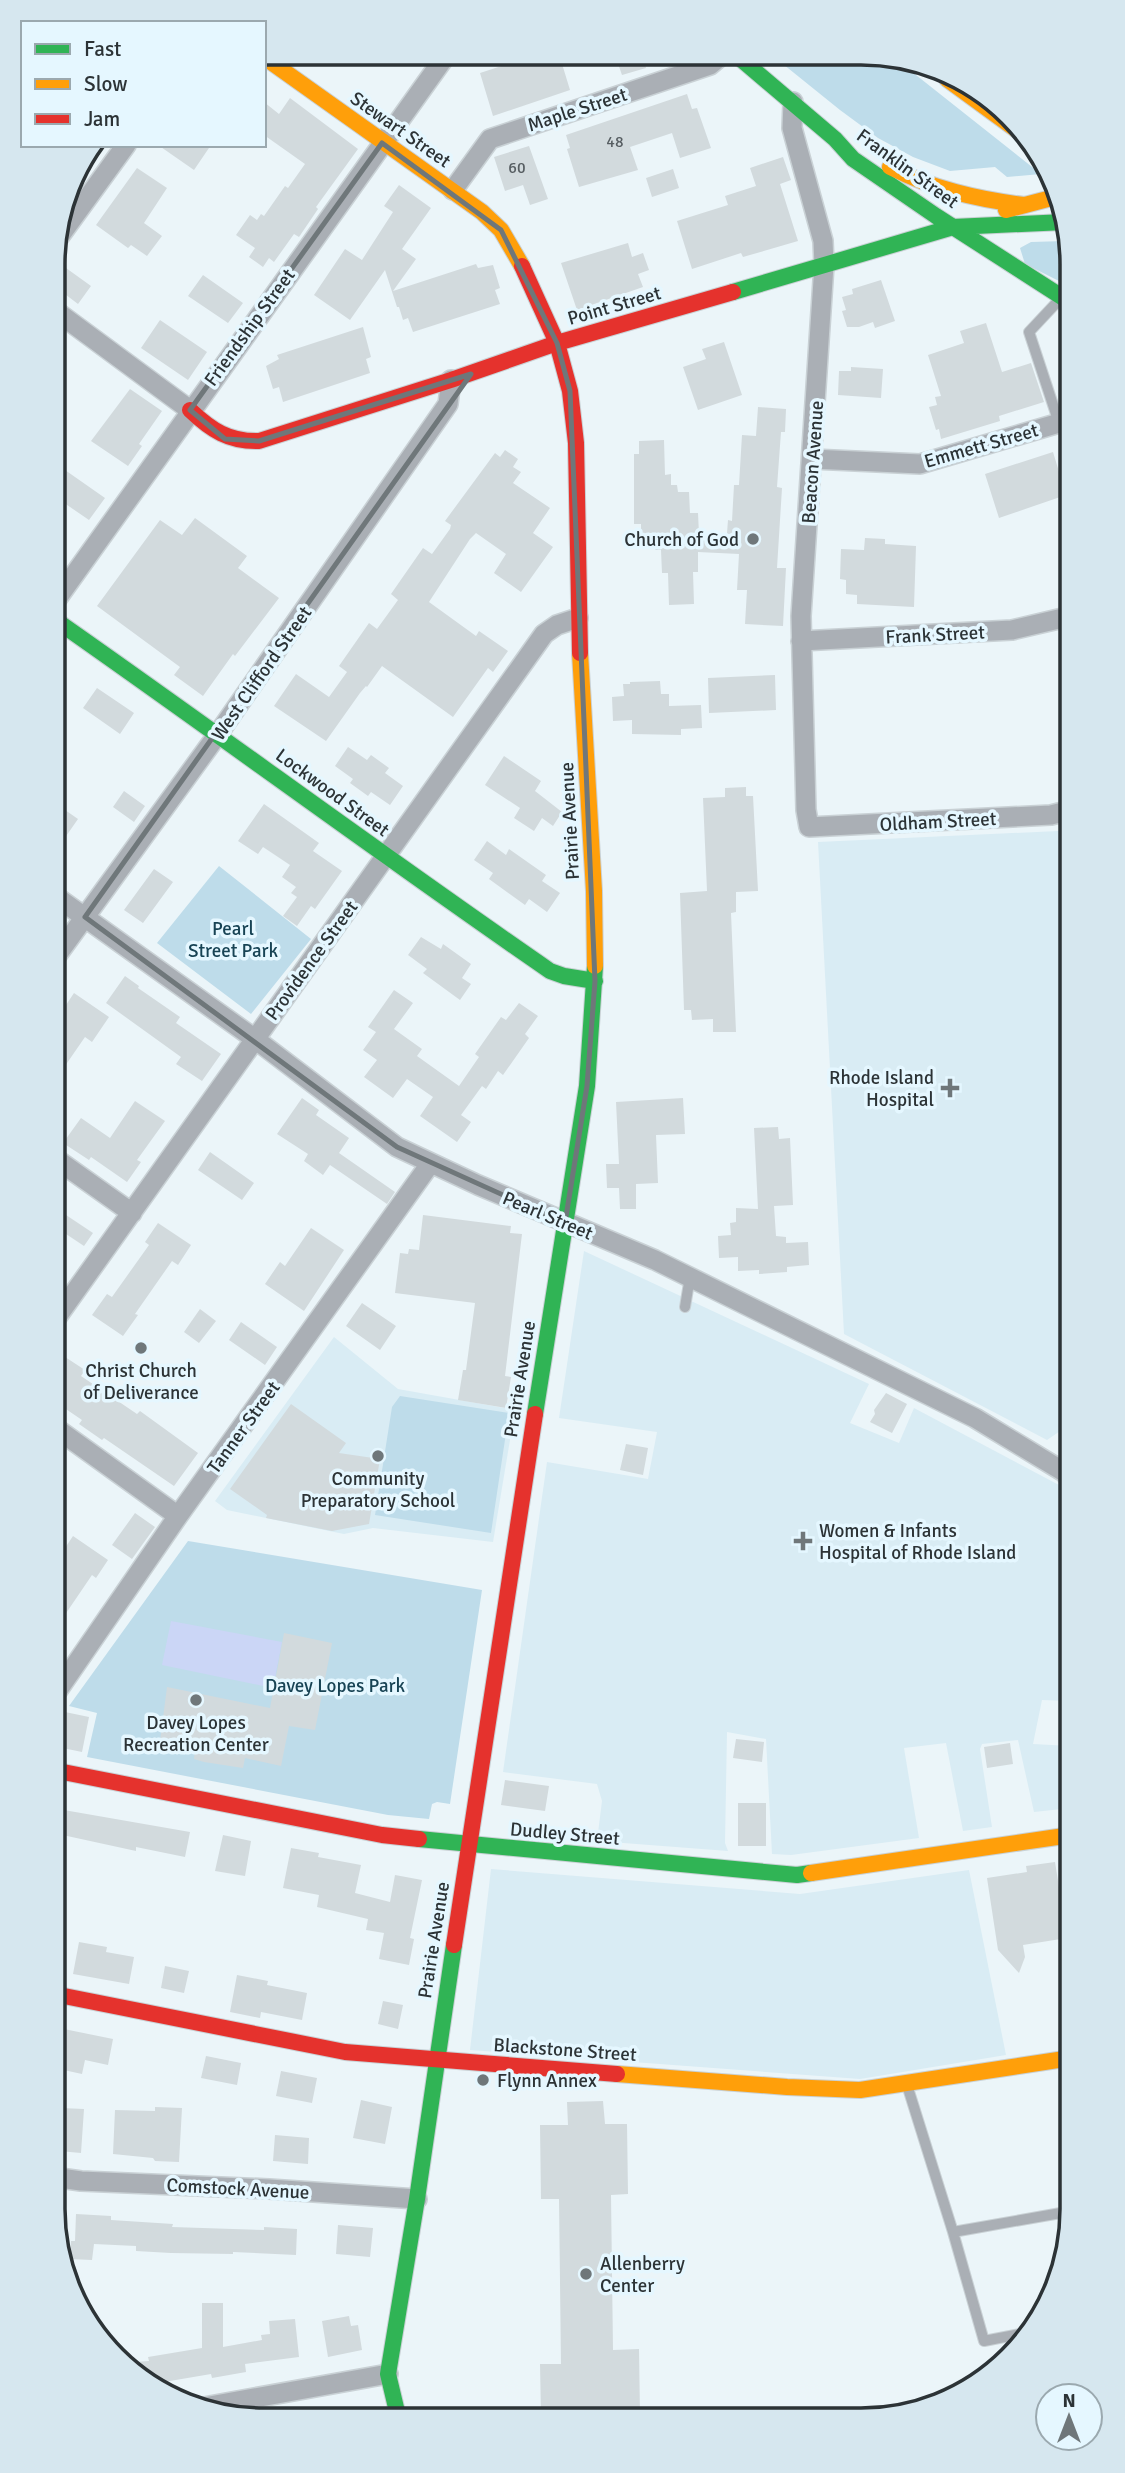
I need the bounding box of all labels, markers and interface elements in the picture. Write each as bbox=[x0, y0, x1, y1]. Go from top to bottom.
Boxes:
legend bbox=[21, 21, 266, 147]
text: Fast bbox=[84, 36, 121, 62]
text: Slow bbox=[84, 71, 128, 97]
street label: Maple Street bbox=[524, 82, 631, 137]
street label: Stewart Street bbox=[346, 86, 456, 173]
text: Jam bbox=[84, 106, 120, 132]
street label: Franklin Street bbox=[852, 124, 963, 214]
house number: 48 bbox=[606, 132, 624, 152]
house number: 60 bbox=[508, 158, 526, 178]
street label: Friendship Street bbox=[199, 264, 301, 391]
street label: Point Street bbox=[565, 281, 664, 331]
street label: Beacon Avenue bbox=[797, 400, 829, 524]
street label: Emmett Street bbox=[921, 418, 1041, 474]
place label: Church of God bbox=[624, 528, 739, 552]
marker: Church of God bbox=[745, 531, 761, 547]
street label: West Clifford Street bbox=[207, 601, 317, 745]
street label: Frank Street bbox=[885, 620, 986, 650]
street label: Lockwood Street bbox=[271, 743, 394, 842]
street label: Prairie Avenue bbox=[555, 762, 585, 880]
street label: Oldham Street bbox=[879, 807, 997, 837]
street label: Providence Street bbox=[260, 896, 364, 1025]
park label: Pearl Street Park bbox=[188, 917, 279, 963]
place label: Rhode Island Hospital bbox=[829, 1066, 934, 1112]
marker: Rhode Island Hospital bbox=[940, 1078, 960, 1098]
street label: Pearl Street bbox=[499, 1186, 597, 1246]
street label: Prairie Avenue bbox=[499, 1319, 541, 1439]
marker: Christ Church of Deliverance bbox=[133, 1340, 149, 1356]
place label: Christ Church of Deliverance bbox=[83, 1359, 199, 1405]
street label: Tanner Street bbox=[202, 1376, 286, 1479]
marker: Community Preparatory School bbox=[370, 1448, 386, 1464]
place label: Community Preparatory School bbox=[301, 1467, 455, 1513]
place label: Women & Infants Hospital of Rhode Island bbox=[819, 1519, 1016, 1565]
marker: Women & Infants Hospital of Rhode Island bbox=[793, 1531, 813, 1551]
park label: Davey Lopes Park bbox=[265, 1674, 406, 1698]
marker: Davey Lopes Recreation Center bbox=[188, 1692, 204, 1708]
place label: Davey Lopes Recreation Center bbox=[123, 1711, 269, 1757]
street label: Dudley Street bbox=[509, 1817, 621, 1851]
street label: Prairie Avenue bbox=[413, 1880, 455, 2000]
street label: Blackstone Street bbox=[493, 2033, 638, 2067]
place label: Flynn Annex bbox=[497, 2069, 597, 2093]
marker: Flynn Annex bbox=[475, 2072, 491, 2088]
street label: Comstock Avenue bbox=[166, 2173, 310, 2205]
place label: Allenberry Center bbox=[600, 2252, 685, 2298]
marker: Allenberry Center bbox=[578, 2266, 594, 2282]
north arrow bbox=[1034, 2382, 1104, 2452]
text: N bbox=[1062, 2389, 1076, 2413]

